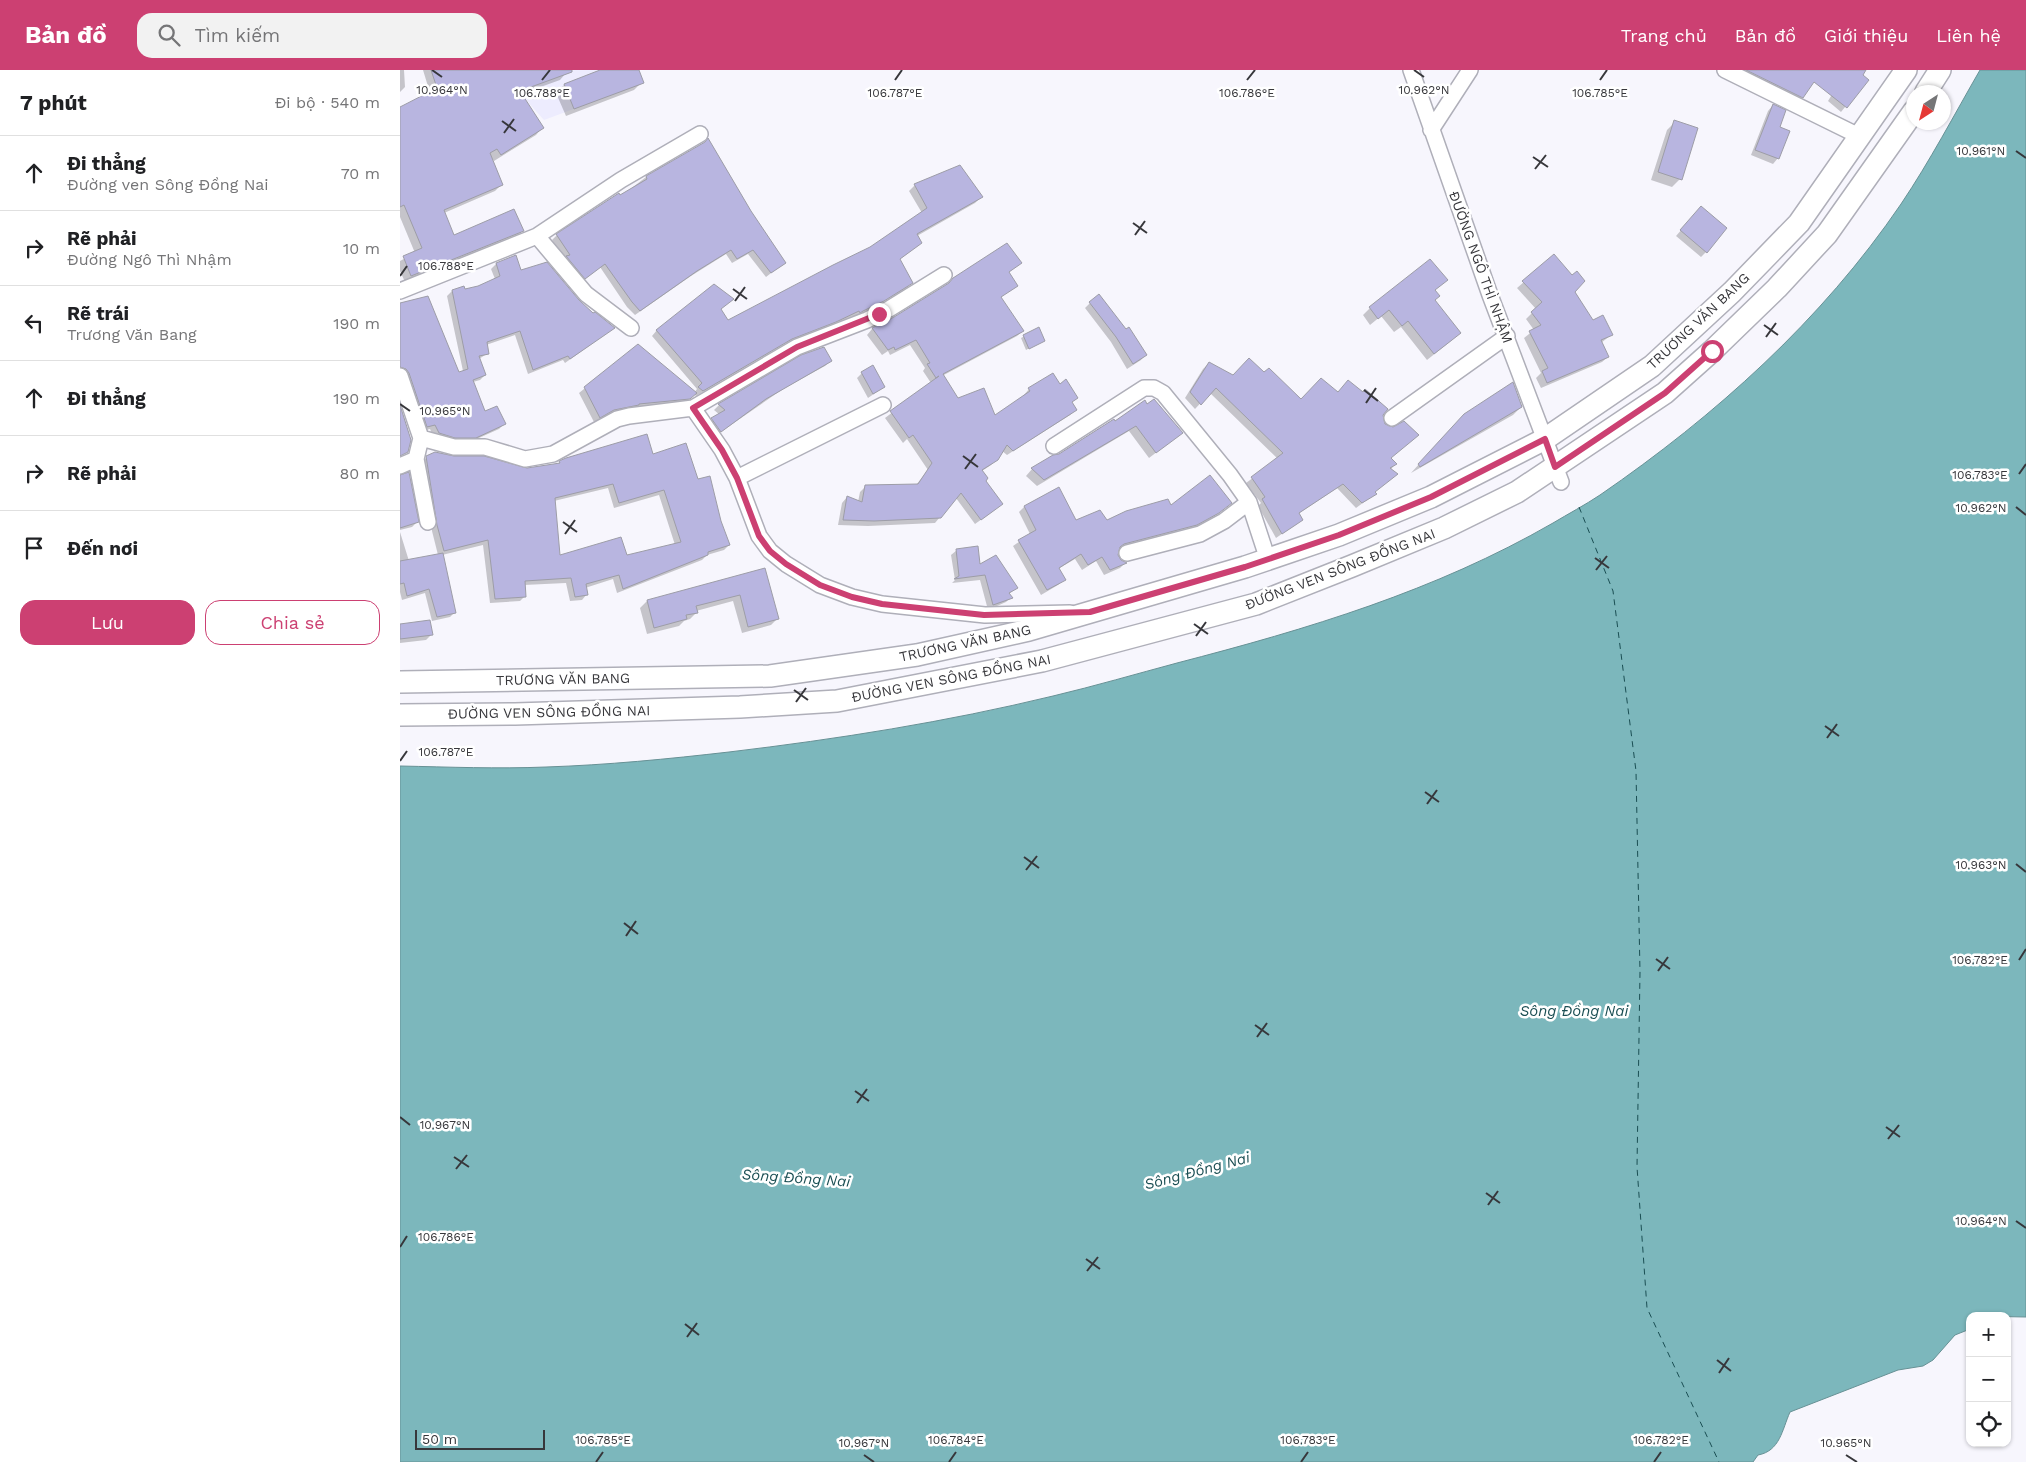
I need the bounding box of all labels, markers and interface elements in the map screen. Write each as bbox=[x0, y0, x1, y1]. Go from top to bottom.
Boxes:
search box bbox=[137, 13, 487, 58]
text: Bản đồ bbox=[25, 21, 107, 49]
icon: search bbox=[155, 21, 183, 49]
text: Tìm kiếm bbox=[195, 24, 280, 47]
text: Trang chủ bbox=[1621, 25, 1707, 46]
text: Bản đồ bbox=[1735, 25, 1796, 46]
text: Giới thiệu bbox=[1824, 25, 1908, 46]
text: Liên hệ bbox=[1936, 25, 2001, 46]
text: 10.964°N bbox=[416, 83, 468, 97]
text: 10.962°N bbox=[1398, 83, 1450, 97]
north arrow bbox=[1906, 85, 1951, 130]
text: 106.788°E bbox=[514, 86, 570, 100]
text: 106.787°E bbox=[868, 86, 923, 100]
text: 106.786°E bbox=[1219, 86, 1275, 100]
text: 106.785°E bbox=[1572, 86, 1628, 100]
text: 7 phút bbox=[20, 90, 87, 115]
text: Đi bộ · 540 m bbox=[275, 93, 380, 112]
text: 10.961°N bbox=[1957, 144, 2005, 158]
text: Đi thẳng bbox=[67, 152, 146, 175]
icon: ahead bbox=[20, 159, 48, 187]
text: 70 m bbox=[341, 164, 380, 183]
text: Đường ven Sông Đồng Nai bbox=[67, 175, 269, 194]
street label: ĐƯỜNG NGÔ THÌ NHẬM bbox=[1446, 189, 1516, 345]
text: Rẽ phải bbox=[67, 227, 137, 250]
icon: right bbox=[20, 234, 48, 262]
text: 10 m bbox=[343, 239, 380, 258]
text: Đường Ngô Thì Nhậm bbox=[67, 250, 232, 269]
text: 106.788°E bbox=[418, 259, 474, 273]
street label: TRƯƠNG VĂN BANG bbox=[1644, 269, 1752, 373]
text: Rẽ trái bbox=[67, 302, 129, 325]
route end bbox=[868, 303, 891, 326]
icon: left bbox=[20, 309, 48, 337]
text: 190 m bbox=[333, 314, 380, 333]
text: Trương Văn Bang bbox=[67, 325, 197, 344]
route start bbox=[1701, 340, 1724, 363]
icon: ahead bbox=[20, 384, 48, 412]
text: Đi thẳng bbox=[67, 387, 146, 410]
text: 190 m bbox=[333, 389, 380, 408]
text: 10.965°N bbox=[419, 404, 471, 418]
icon: right bbox=[20, 459, 48, 487]
text: Rẽ phải bbox=[67, 462, 137, 485]
text: 80 m bbox=[339, 464, 380, 483]
text: 106.783°E bbox=[1952, 468, 2008, 482]
text: 10.962°N bbox=[1955, 501, 2007, 515]
street label: ĐƯỜNG VEN SÔNG ĐỒNG NAI bbox=[1242, 524, 1438, 613]
icon: arrive bbox=[20, 534, 48, 562]
text: Đến nơi bbox=[67, 537, 138, 560]
button: Lưu bbox=[20, 600, 195, 645]
button: Chia sẻ bbox=[205, 600, 380, 645]
street label: TRƯƠNG VĂN BANG bbox=[898, 621, 1032, 665]
street label: ĐƯỜNG VEN SÔNG ĐỒNG NAI bbox=[850, 650, 1052, 705]
street label: TRƯƠNG VĂN BANG bbox=[496, 670, 630, 688]
street label: ĐƯỜNG VEN SÔNG ĐỒNG NAI bbox=[447, 701, 650, 722]
text: 106.787°E bbox=[419, 745, 474, 759]
text: 10.963°N bbox=[1955, 858, 2007, 872]
text: 106.782°E bbox=[1952, 953, 2008, 967]
water label: Sông Đồng Nai bbox=[1520, 1002, 1629, 1020]
text: 10.967°N bbox=[420, 1118, 470, 1132]
water label: Sông Đồng Nai bbox=[1142, 1148, 1253, 1194]
water label: Sông Đồng Nai bbox=[741, 1165, 852, 1191]
text: 10.964°N bbox=[1955, 1214, 2007, 1228]
text: 106.786°E bbox=[418, 1230, 474, 1244]
map controls bbox=[1966, 1312, 2011, 1447]
button: + bbox=[1966, 1312, 2011, 1357]
button: − bbox=[1966, 1357, 2011, 1402]
button: locate bbox=[1966, 1402, 2011, 1447]
scale bar bbox=[415, 1427, 545, 1450]
text: 50 m bbox=[422, 1431, 457, 1447]
text: 106.785°E bbox=[575, 1433, 631, 1447]
text: 106.784°E bbox=[928, 1433, 984, 1447]
text: 106.783°E bbox=[1280, 1433, 1336, 1447]
text: 106.782°E bbox=[1633, 1433, 1689, 1447]
text: 10.967°N bbox=[839, 1436, 889, 1450]
text: 10.965°N bbox=[1820, 1436, 1872, 1450]

